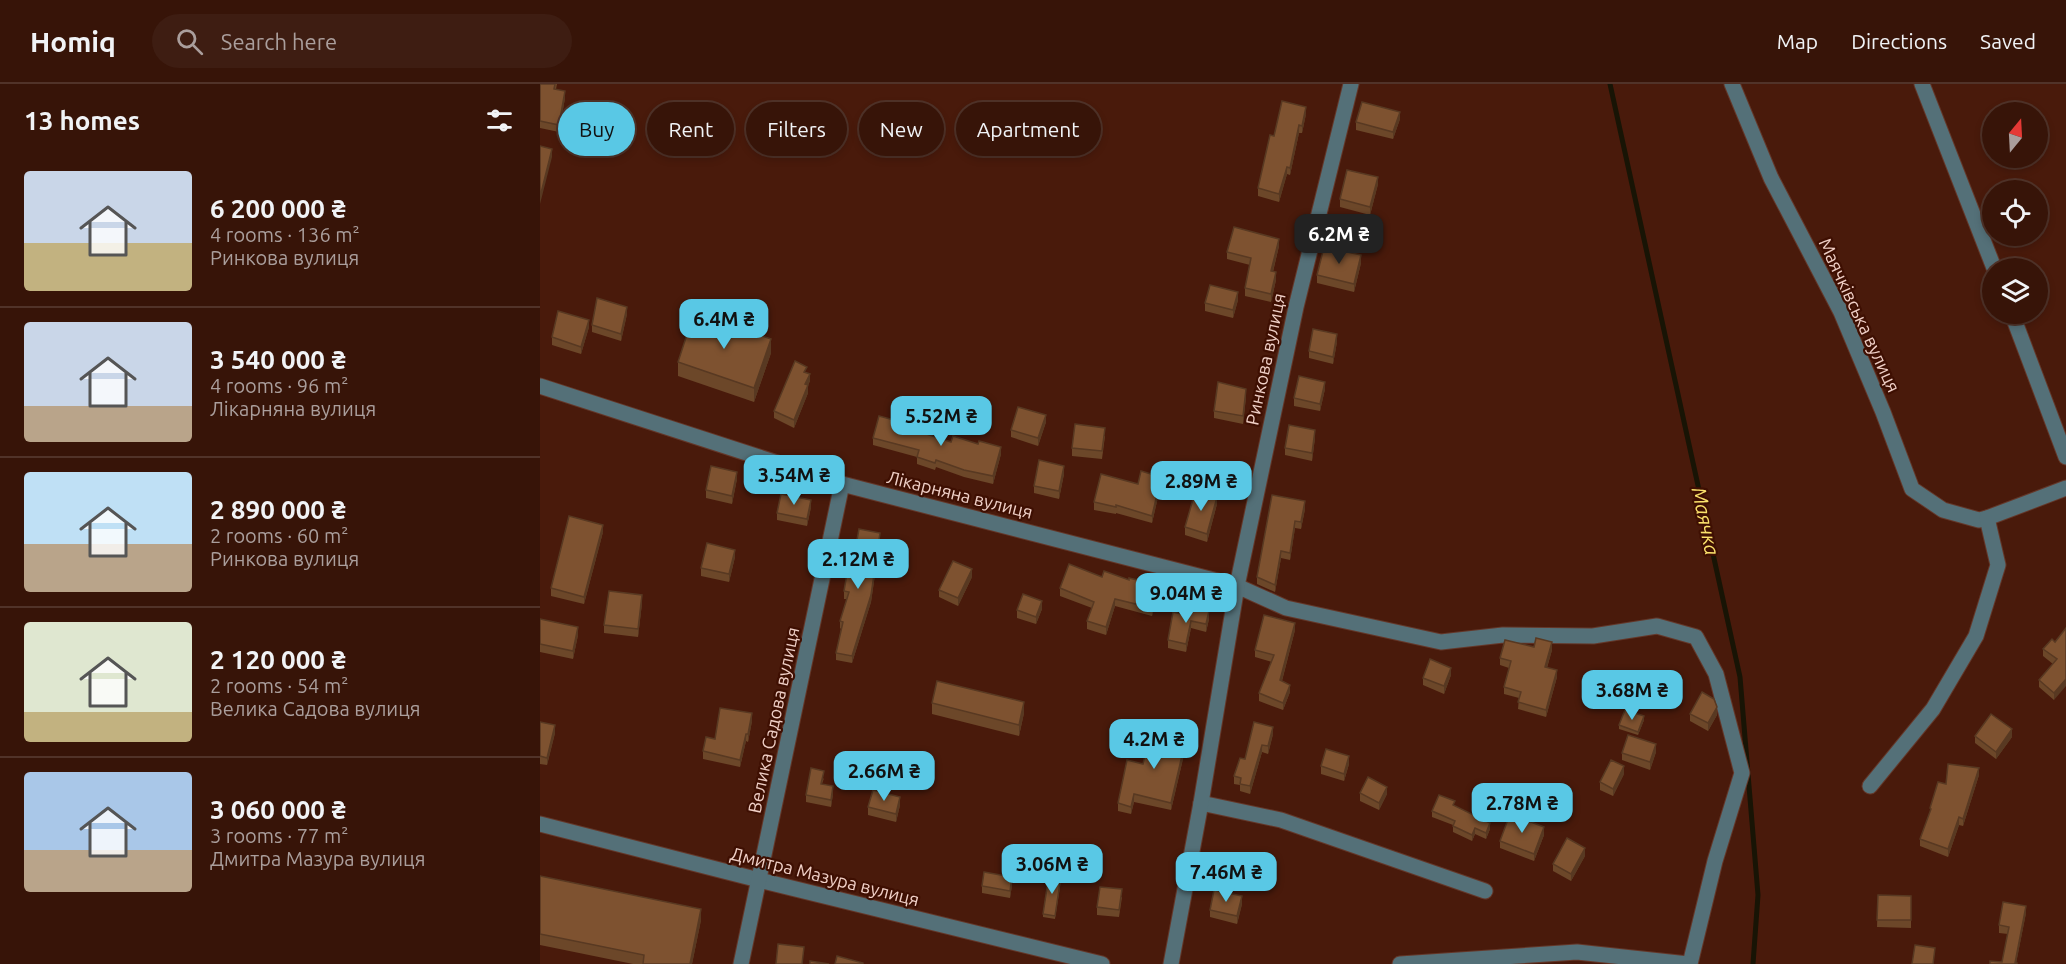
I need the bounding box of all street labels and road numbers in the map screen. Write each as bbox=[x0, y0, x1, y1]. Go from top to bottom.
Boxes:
street label: Маячківська вулиця bbox=[1816, 235, 1904, 395]
street label: Ринкова вулиця bbox=[1241, 291, 1289, 427]
street label: Лікарняна вулиця bbox=[885, 466, 1035, 522]
street label: Велика Садова вулиця bbox=[744, 625, 802, 815]
street label: Дмитра Мазура вулиця bbox=[728, 843, 922, 909]

